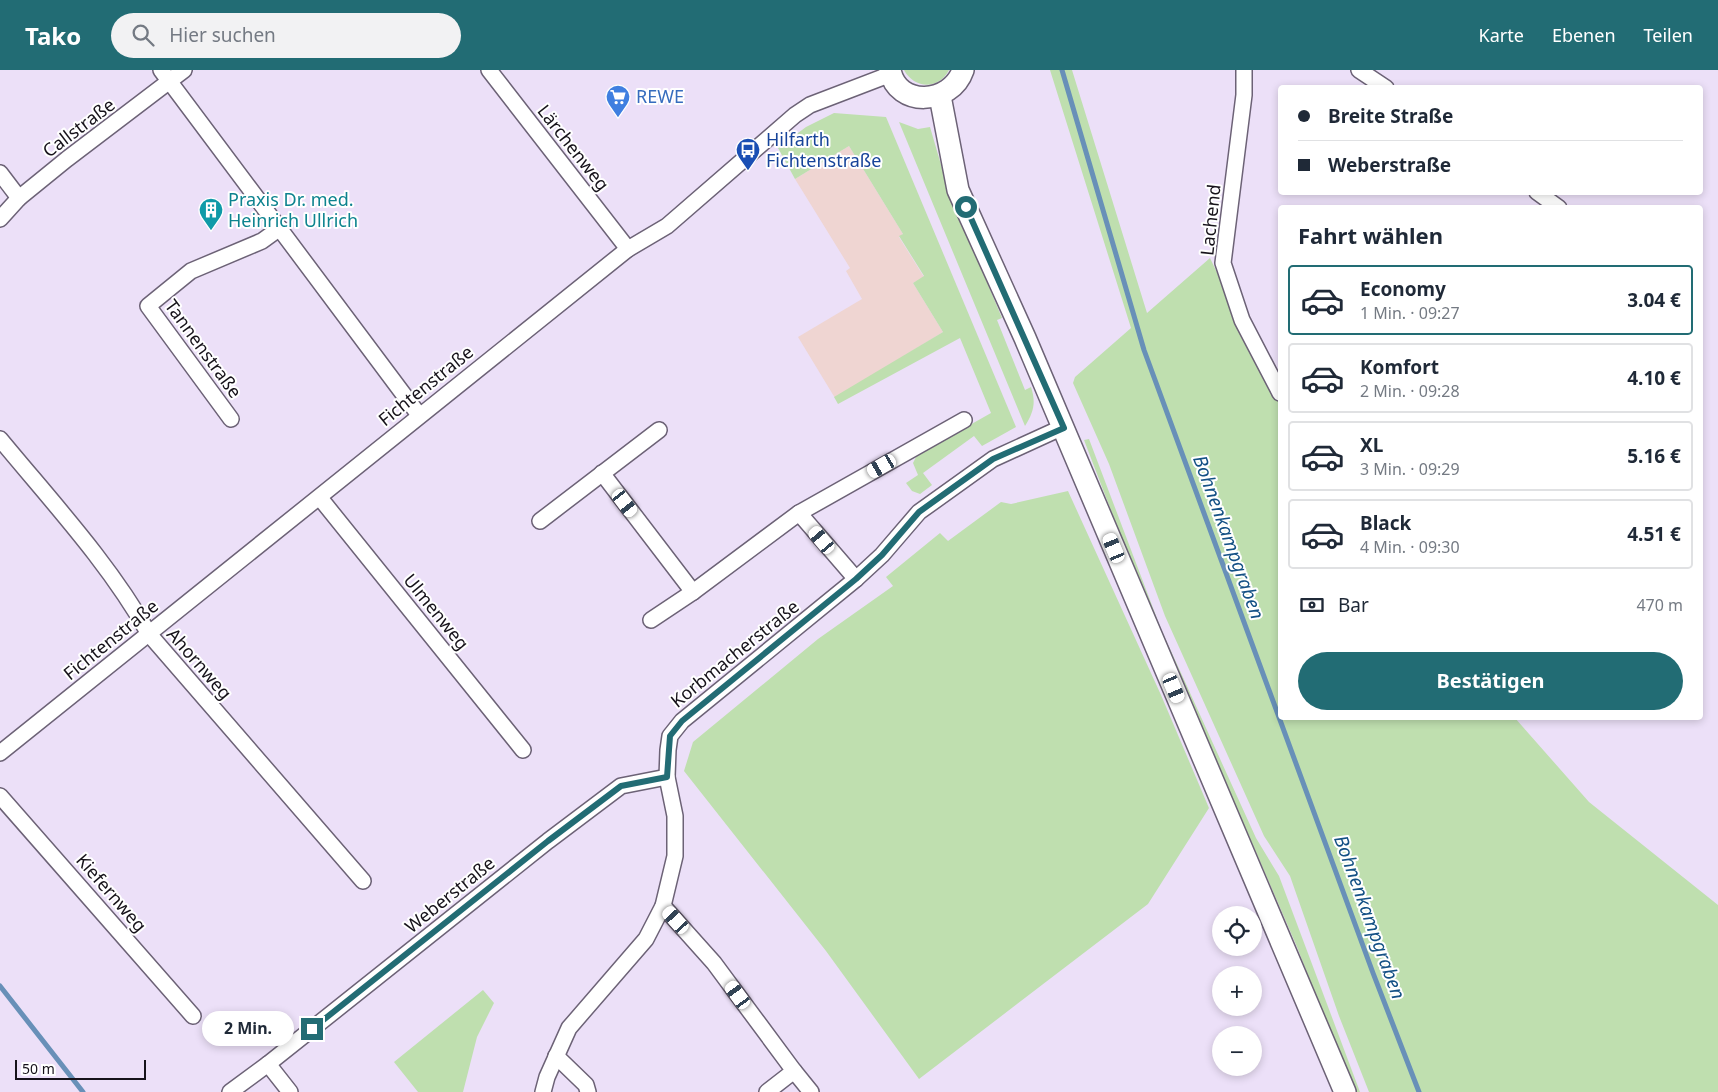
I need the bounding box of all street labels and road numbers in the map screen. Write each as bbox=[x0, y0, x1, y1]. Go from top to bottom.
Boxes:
street label: Callstraße bbox=[37, 92, 119, 162]
street label: Lärchenweg bbox=[533, 99, 615, 195]
street label: Lachend bbox=[1194, 183, 1226, 257]
street label: Tannenstraße bbox=[160, 294, 248, 402]
street label: Fichtenstraße bbox=[373, 340, 478, 431]
street label: Ulmenweg bbox=[399, 568, 475, 654]
street label: Fichtenstraße bbox=[58, 594, 163, 685]
street label: Korbmacherstraße bbox=[665, 594, 804, 712]
street label: Ahornweg bbox=[162, 622, 237, 704]
street label: Kiefernweg bbox=[71, 848, 152, 937]
street label: Weberstraße bbox=[399, 851, 499, 938]

